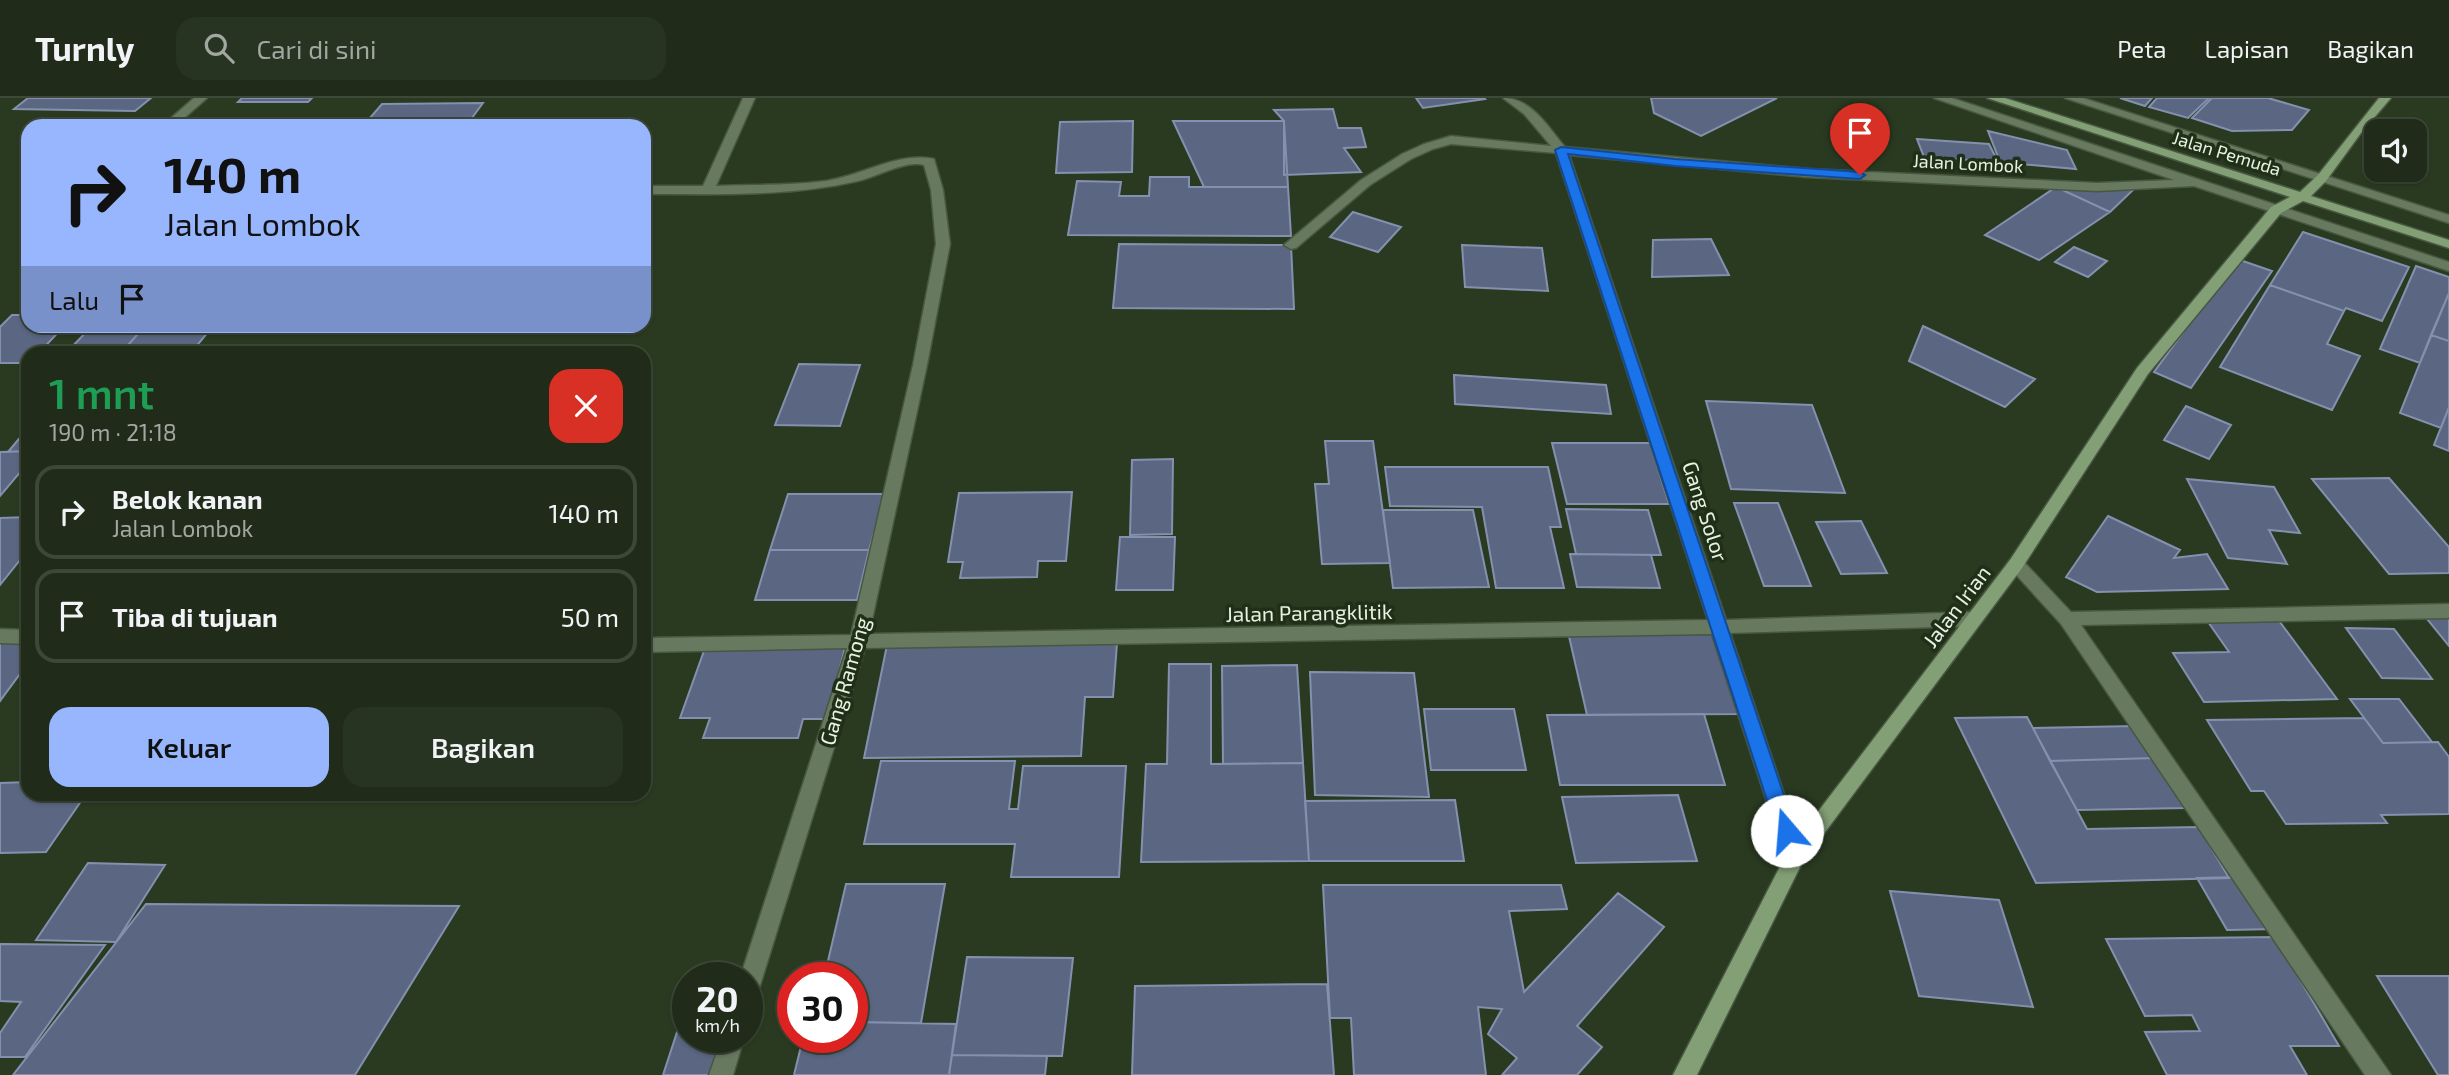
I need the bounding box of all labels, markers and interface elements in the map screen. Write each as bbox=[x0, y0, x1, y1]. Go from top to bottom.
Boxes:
search box bbox=[176, 17, 666, 80]
text: Turnly bbox=[35, 28, 134, 68]
icon: search bbox=[200, 29, 238, 67]
text: Cari di sini bbox=[256, 33, 377, 64]
text: Peta bbox=[2117, 34, 2167, 63]
text: Lapisan bbox=[2205, 34, 2289, 63]
text: Bagikan bbox=[2327, 34, 2414, 63]
pin bbox=[1830, 103, 1890, 175]
icon: arrive bbox=[1841, 114, 1879, 152]
map controls bbox=[2364, 119, 2427, 182]
button: sound bbox=[2364, 119, 2427, 182]
street label: Jalan Pemuda bbox=[2170, 126, 2284, 180]
text: 140 m bbox=[164, 144, 301, 203]
icon: right bbox=[49, 147, 140, 238]
street label: Jalan Lombok bbox=[1912, 149, 2024, 177]
text: Jalan Lombok bbox=[164, 204, 361, 242]
icon: arrive bbox=[113, 280, 151, 318]
text: Lalu bbox=[49, 284, 99, 315]
text: 1 mnt bbox=[49, 367, 154, 417]
button: close bbox=[549, 369, 623, 443]
text: 190 m · 21:18 bbox=[49, 418, 177, 446]
street label: Gang Solor bbox=[1678, 458, 1734, 565]
text: Belok kanan bbox=[112, 483, 263, 514]
icon: right bbox=[53, 493, 91, 531]
text: 140 m bbox=[548, 497, 619, 528]
text: Jalan Lombok bbox=[112, 514, 253, 542]
street label: Jalan Irian bbox=[1917, 560, 1995, 652]
icon: arrive bbox=[53, 597, 91, 635]
street label: Jalan Parangklitik bbox=[1225, 598, 1393, 626]
text: Tiba di tujuan bbox=[112, 601, 278, 632]
text: 50 m bbox=[561, 601, 619, 632]
street label: Gang Ramong bbox=[814, 614, 874, 748]
button: Keluar bbox=[49, 707, 329, 787]
button: Bagikan bbox=[343, 707, 623, 787]
position arrow bbox=[1750, 794, 1824, 868]
speed limit sign: 30 bbox=[777, 962, 868, 1053]
text: 20 bbox=[696, 977, 739, 1019]
text: km/h bbox=[695, 1014, 740, 1036]

